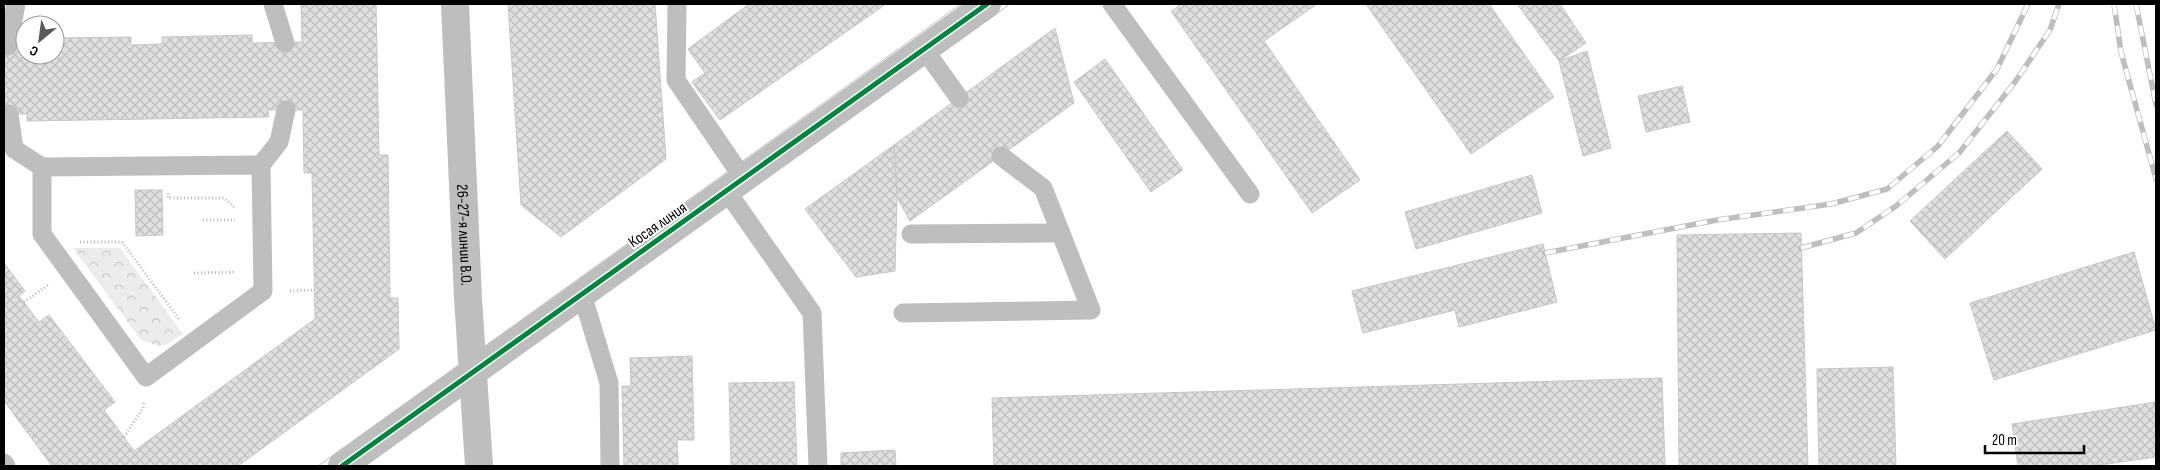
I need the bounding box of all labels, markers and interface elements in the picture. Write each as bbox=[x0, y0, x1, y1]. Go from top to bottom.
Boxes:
north arrow bbox=[15, 15, 65, 65]
text: С bbox=[27, 42, 41, 60]
street label: 26-27-я линии В.О. bbox=[452, 184, 475, 286]
street label: Косая линия bbox=[625, 198, 691, 252]
scale bar bbox=[1985, 422, 2084, 454]
text: 20 m bbox=[1992, 431, 2017, 450]

